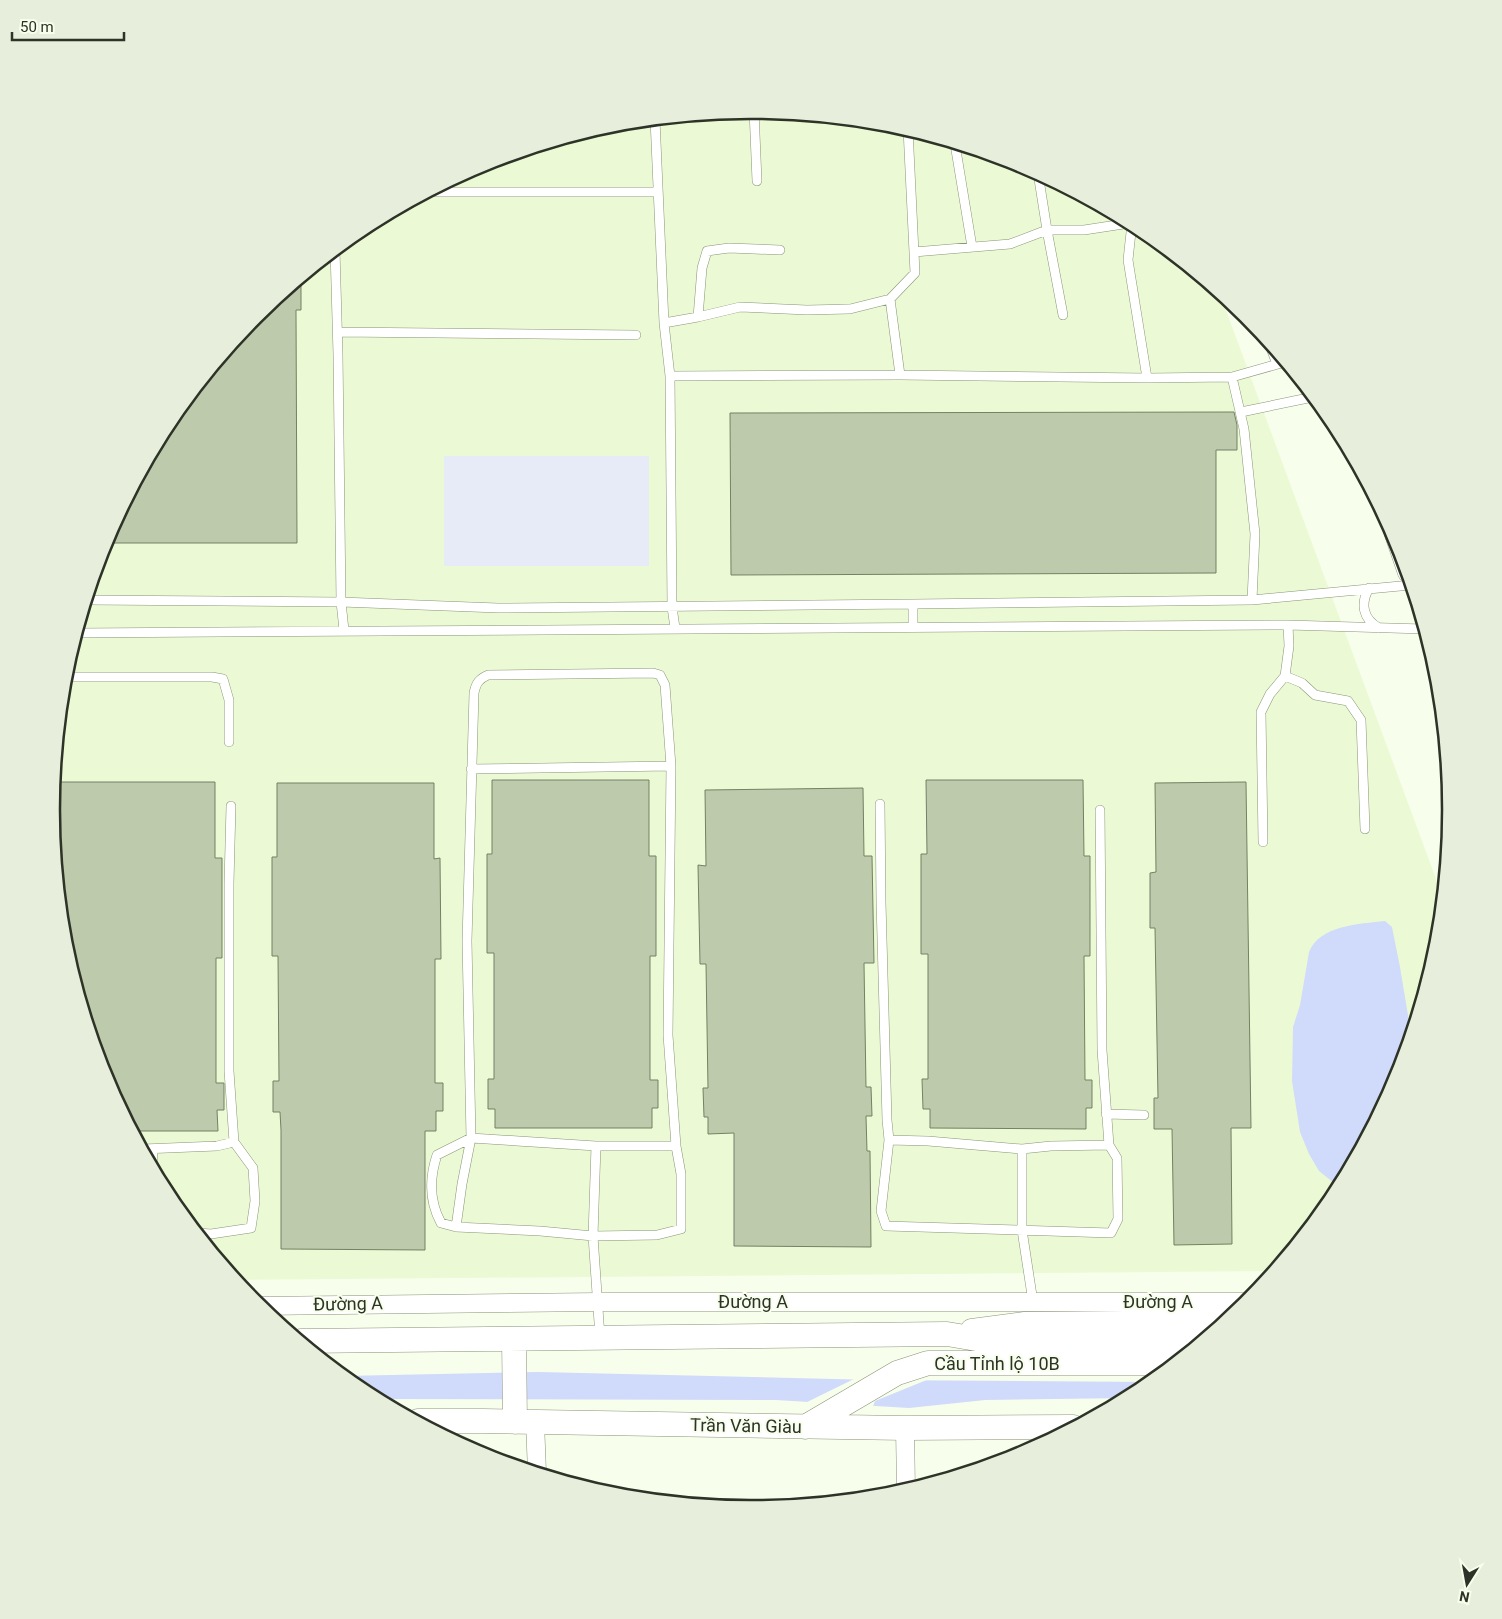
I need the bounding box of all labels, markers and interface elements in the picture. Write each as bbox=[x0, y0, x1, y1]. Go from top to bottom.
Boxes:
scale bar bbox=[12, 10, 125, 42]
text: 50 m bbox=[20, 18, 54, 36]
street label: Đường A bbox=[718, 1291, 788, 1312]
street label: Đường A bbox=[1123, 1291, 1193, 1312]
street label: Đường A bbox=[313, 1292, 383, 1315]
street label: Cầu Tỉnh lộ 10B bbox=[934, 1353, 1060, 1374]
street label: Trần Văn Giàu bbox=[690, 1414, 802, 1437]
north arrow bbox=[1442, 1559, 1492, 1609]
text: N bbox=[1458, 1588, 1471, 1606]

